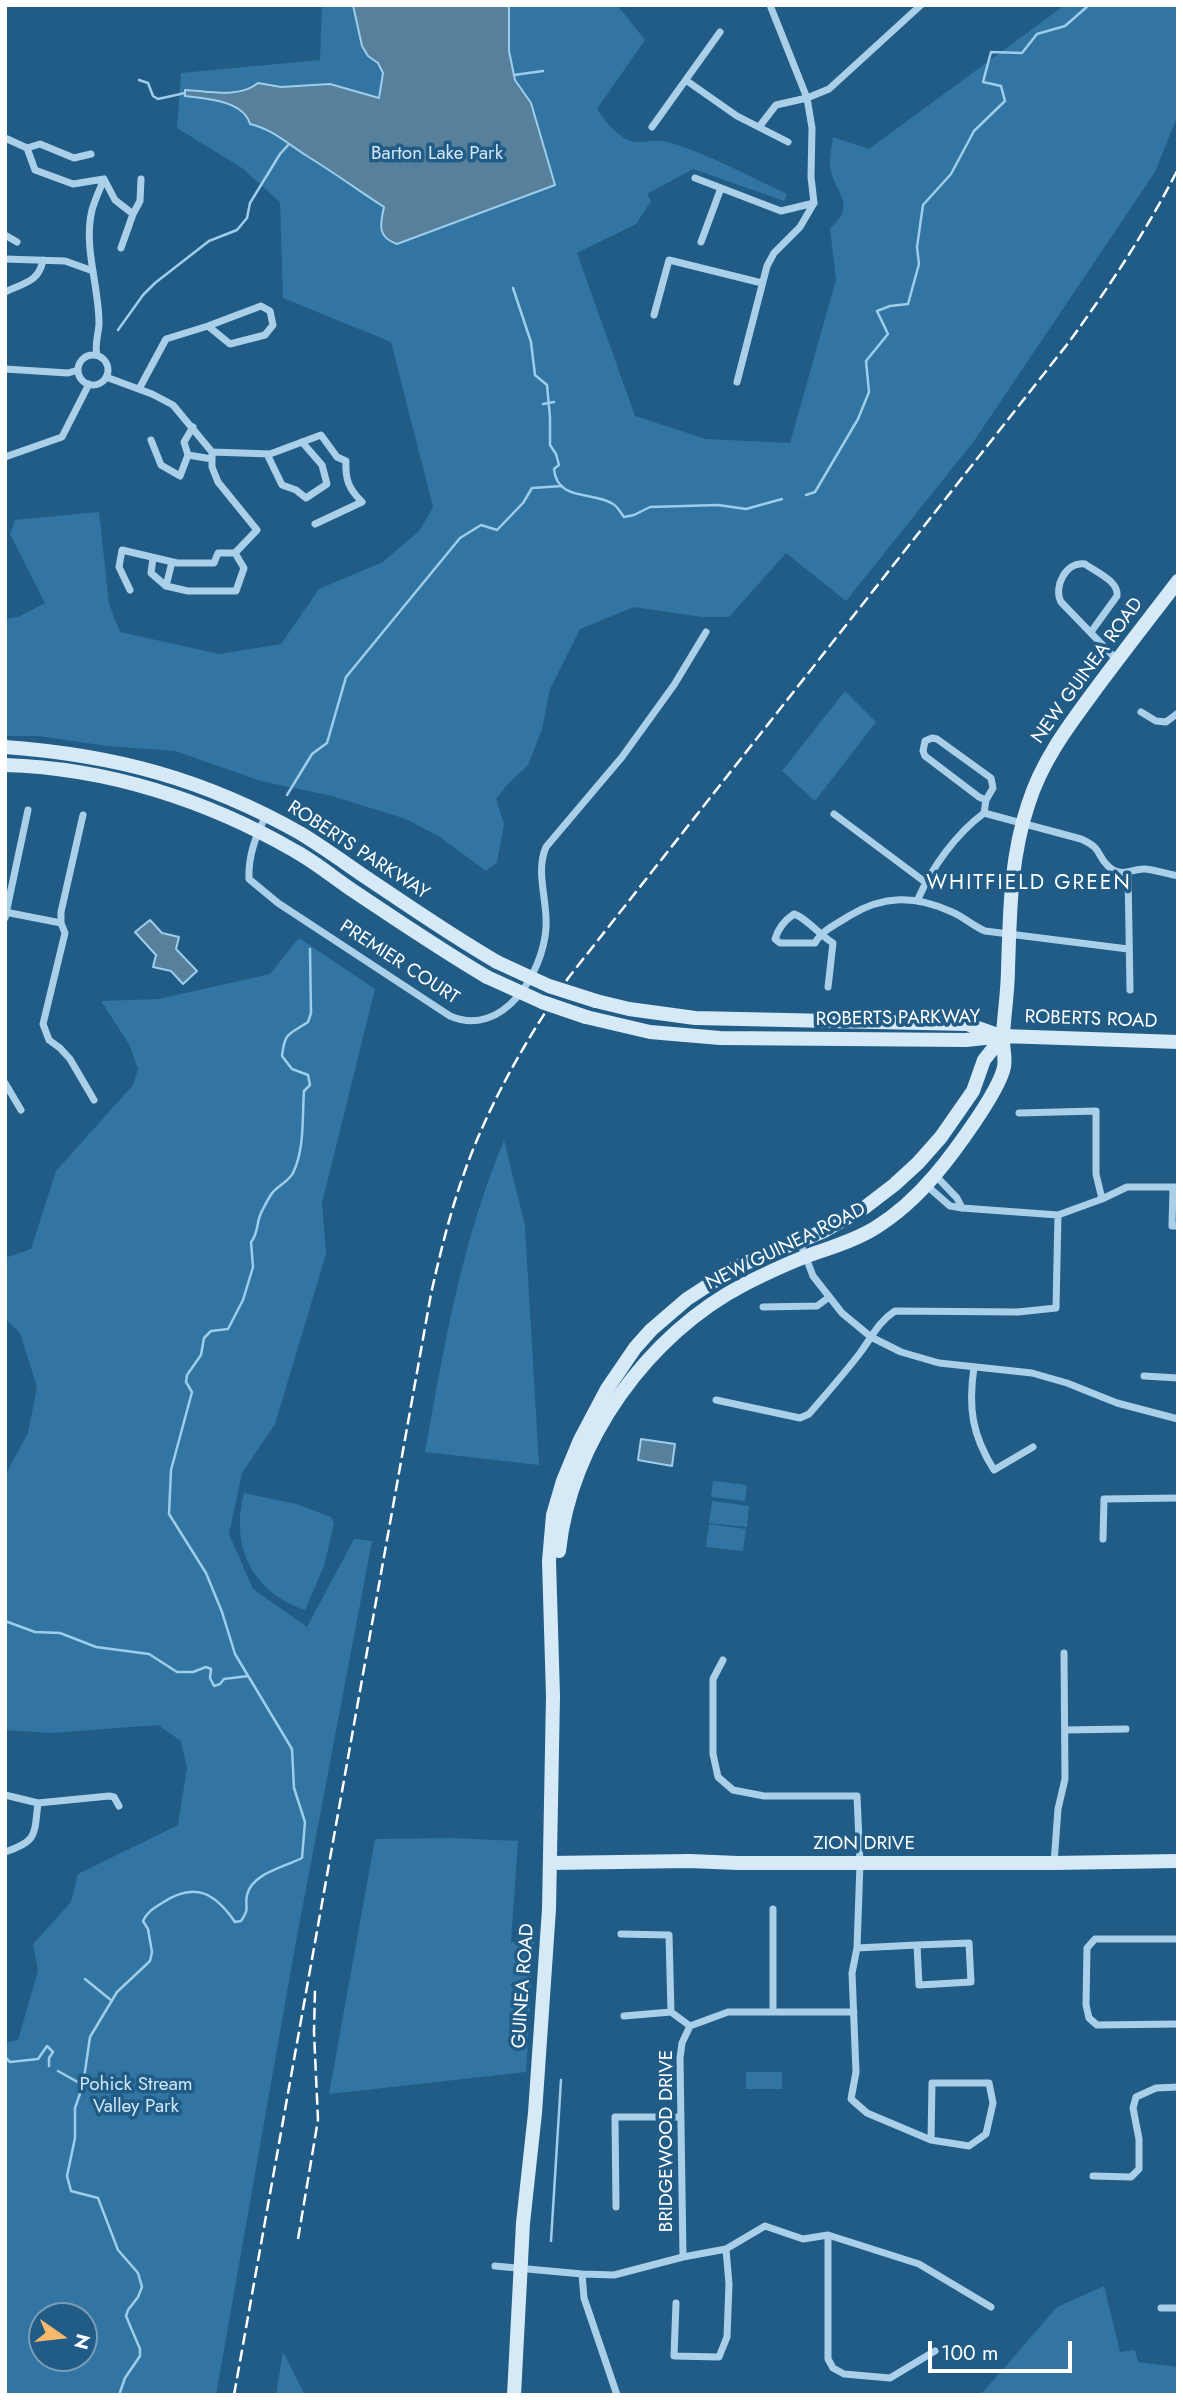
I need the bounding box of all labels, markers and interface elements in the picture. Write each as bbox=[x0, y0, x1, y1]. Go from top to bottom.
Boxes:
park label: Barton Lake Park bbox=[371, 143, 503, 165]
street label: NEW GUINEA ROAD bbox=[1027, 594, 1149, 748]
street label: ROBERTS PARKWAY bbox=[283, 797, 433, 905]
district label: WHITFIELD GREEN bbox=[928, 871, 1130, 897]
street label: PREMIER COURT bbox=[335, 916, 463, 1010]
street label: ROBERTS PARKWAY bbox=[815, 1006, 981, 1032]
street label: ROBERTS ROAD bbox=[1024, 1006, 1158, 1034]
street label: NEW GUINEA ROAD bbox=[702, 1198, 870, 1296]
street label: ZION DRIVE bbox=[813, 1833, 915, 1855]
street label: GUINEA ROAD bbox=[508, 1923, 540, 2049]
street label: BRIDGEWOOD DRIVE bbox=[656, 2050, 678, 2232]
park label: Pohick Stream Valley Park bbox=[79, 2074, 193, 2118]
north arrow bbox=[28, 2302, 98, 2372]
scale bar bbox=[931, 2326, 1074, 2370]
text: N bbox=[67, 2331, 97, 2352]
text: 100 m bbox=[941, 2338, 998, 2368]

